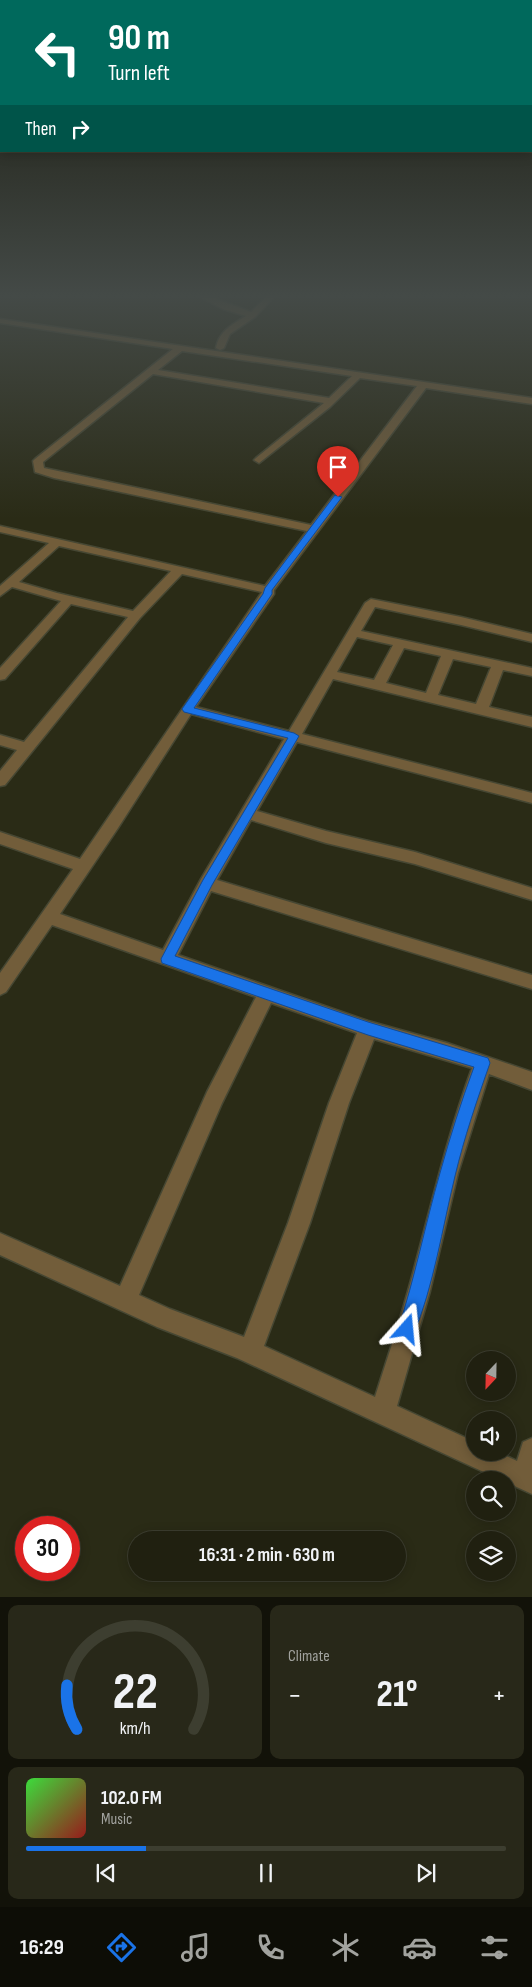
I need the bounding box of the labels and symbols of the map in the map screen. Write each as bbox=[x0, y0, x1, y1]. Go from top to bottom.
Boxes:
pin bbox=[317, 446, 359, 497]
position arrow bbox=[380, 1302, 432, 1354]
north arrow bbox=[466, 1351, 516, 1401]
speed limit sign: 30 bbox=[15, 1516, 80, 1581]

